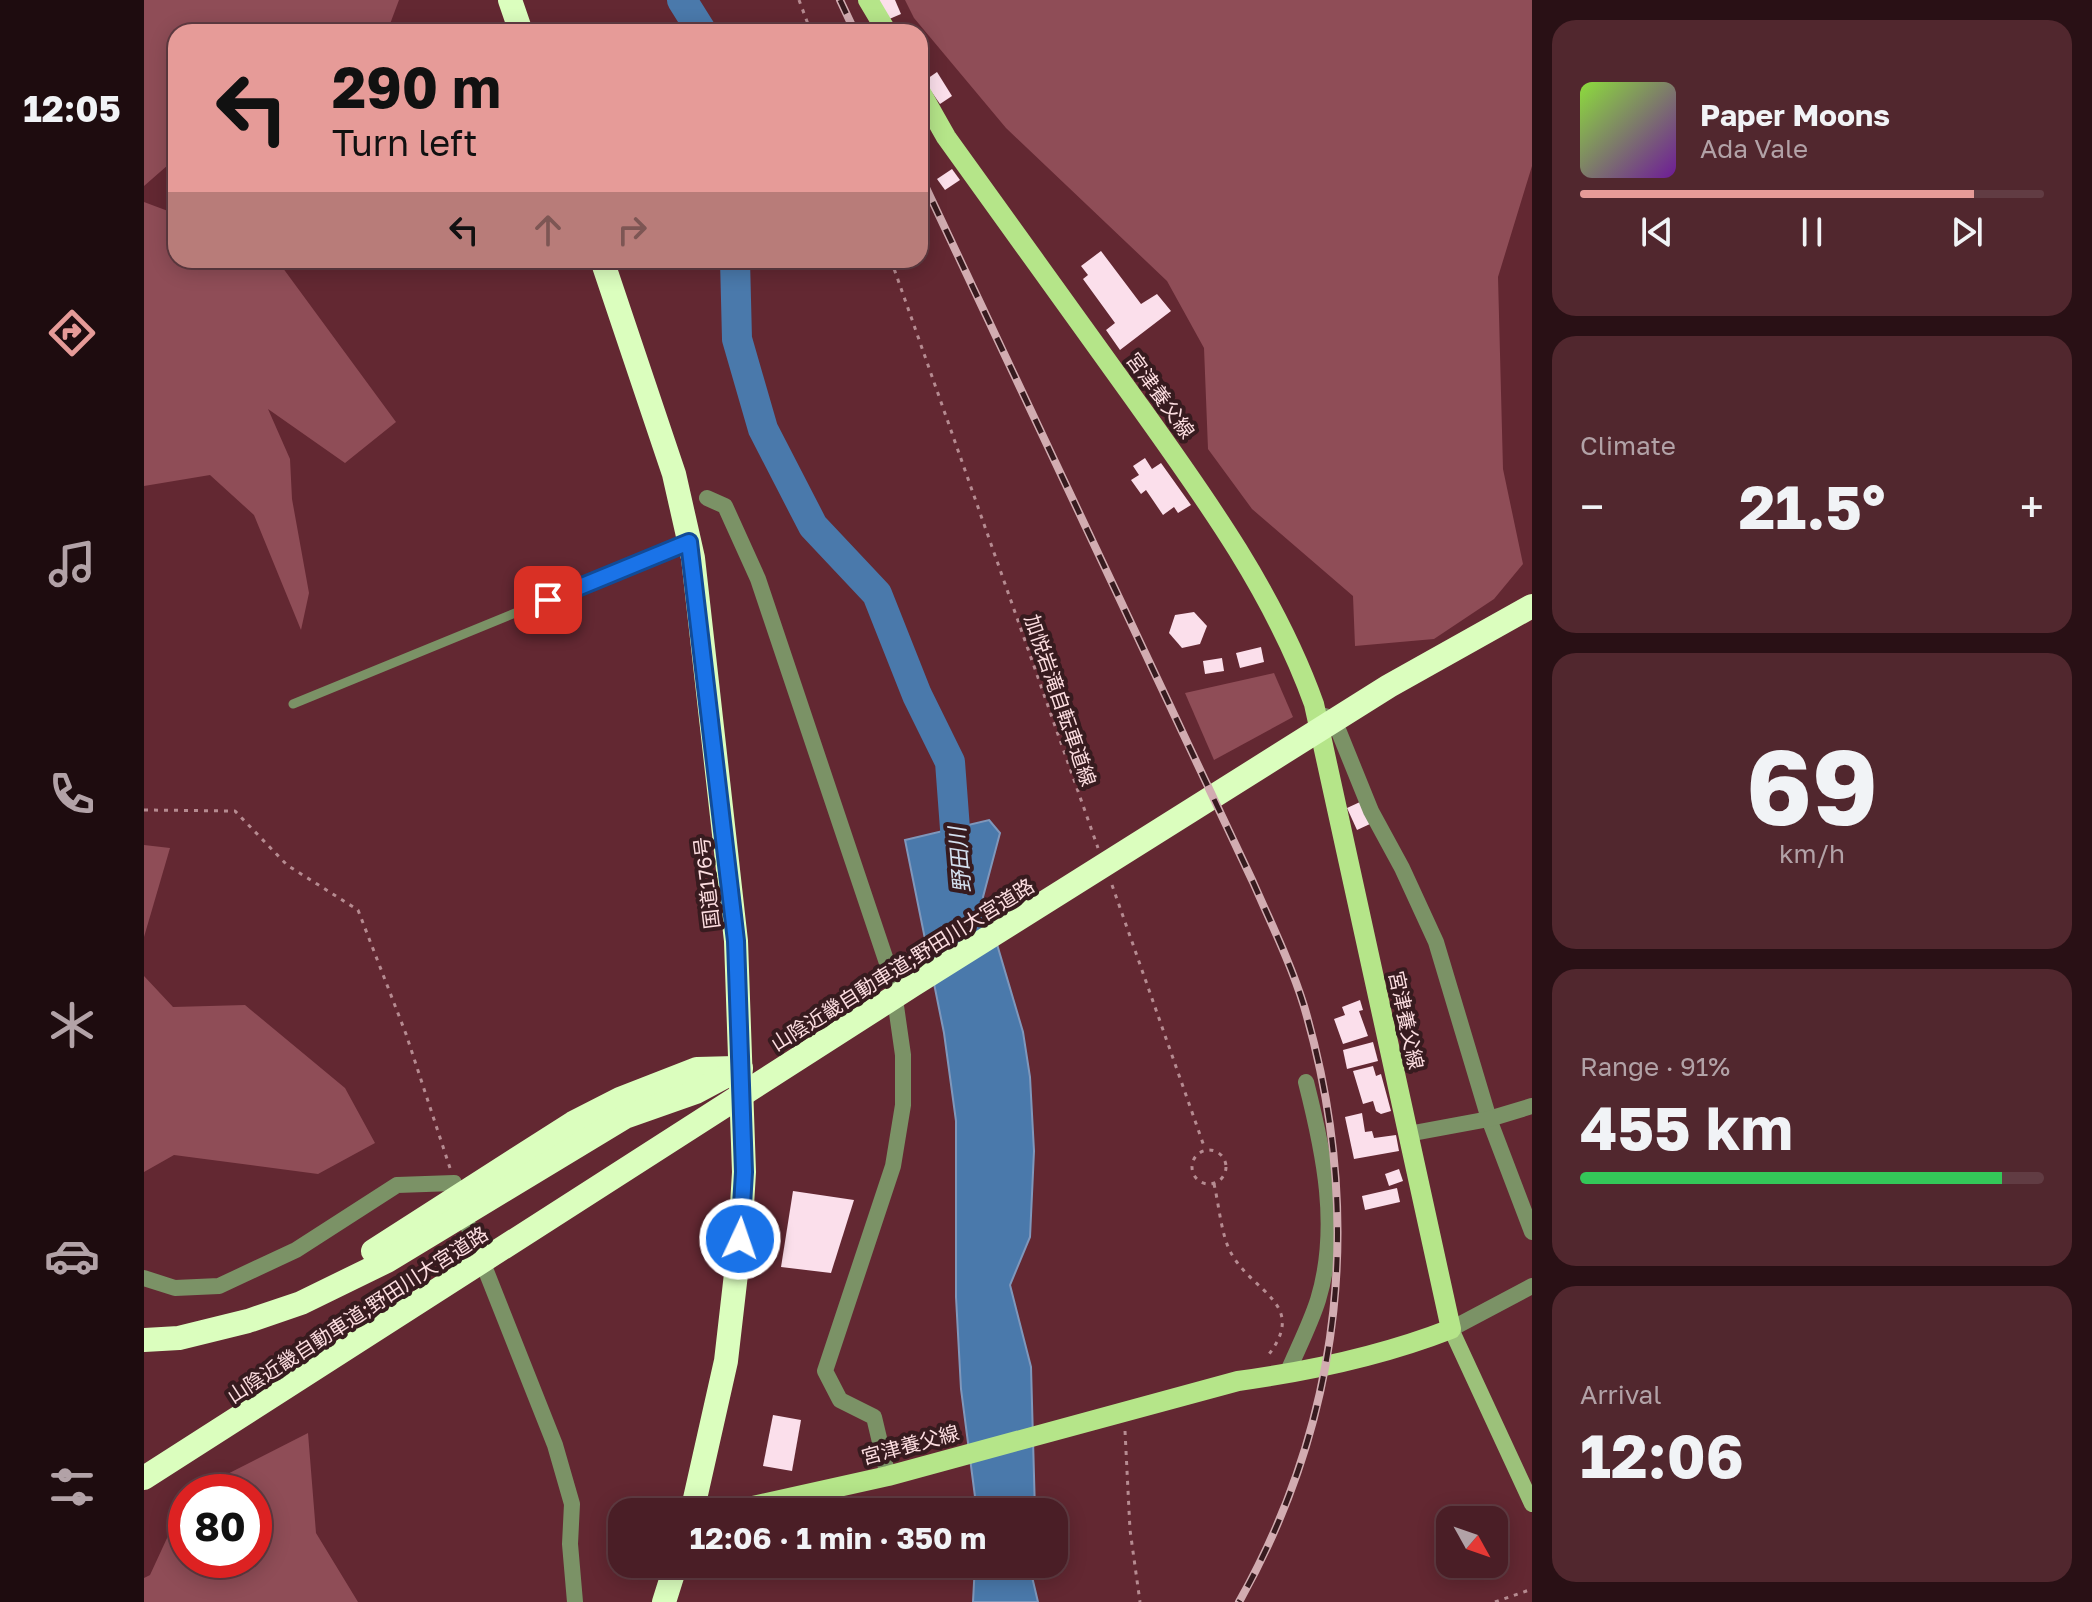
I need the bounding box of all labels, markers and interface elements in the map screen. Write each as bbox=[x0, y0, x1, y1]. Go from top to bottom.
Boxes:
text: 290 m bbox=[332, 53, 501, 120]
icon: left bbox=[200, 56, 304, 160]
text: 12:05 bbox=[23, 87, 121, 130]
text: Paper Moons bbox=[1700, 97, 1890, 133]
text: Turn left bbox=[332, 121, 478, 164]
text: Ada Vale bbox=[1700, 133, 1808, 164]
icon: left bbox=[442, 208, 486, 252]
icon: ahead bbox=[526, 208, 570, 252]
icon: right bbox=[610, 208, 654, 252]
icon: previous bbox=[1635, 210, 1679, 254]
icon: pause bbox=[1790, 210, 1834, 254]
icon: next bbox=[1945, 210, 1989, 254]
icon: directions bbox=[44, 305, 100, 361]
street label: 宮津養父線 bbox=[1122, 347, 1200, 443]
text: Climate bbox=[1580, 430, 1676, 461]
text: 21.5° bbox=[1739, 470, 1885, 542]
text: − bbox=[1580, 480, 1604, 533]
text: + bbox=[2020, 480, 2044, 533]
icon: music bbox=[44, 536, 100, 592]
pin bbox=[514, 566, 582, 634]
icon: arrive bbox=[526, 578, 570, 622]
street label: 加悦岩滝自転車道線 bbox=[1020, 611, 1102, 789]
text: 69 bbox=[1746, 723, 1878, 848]
icon: phone bbox=[44, 766, 100, 822]
water label: 野田川 bbox=[943, 824, 975, 894]
street label: 国道176号 bbox=[688, 836, 724, 930]
text: km/h bbox=[1779, 838, 1845, 869]
street label: 山陰近畿自動車道;野田川大宮道路 bbox=[766, 873, 1038, 1055]
street label: 宮津養父線 bbox=[1385, 969, 1429, 1071]
icon: climate bbox=[44, 997, 100, 1053]
text: Range · 91% bbox=[1580, 1051, 1730, 1082]
text: 455 km bbox=[1580, 1091, 1793, 1163]
position arrow bbox=[698, 1197, 782, 1281]
street label: 山陰近畿自動車道;野田川大宮道路 bbox=[222, 1221, 492, 1407]
icon: car bbox=[44, 1228, 100, 1284]
text: Arrival bbox=[1580, 1379, 1661, 1410]
street label: 宮津養父線 bbox=[859, 1419, 961, 1469]
text: 12:06 bbox=[1580, 1419, 1744, 1491]
icon: filters bbox=[44, 1459, 100, 1515]
speed limit sign: 80 bbox=[168, 1474, 272, 1578]
north arrow bbox=[1436, 1506, 1508, 1578]
map controls bbox=[1436, 1506, 1508, 1578]
text: 12:06 · 1 min · 350 m bbox=[690, 1520, 986, 1556]

